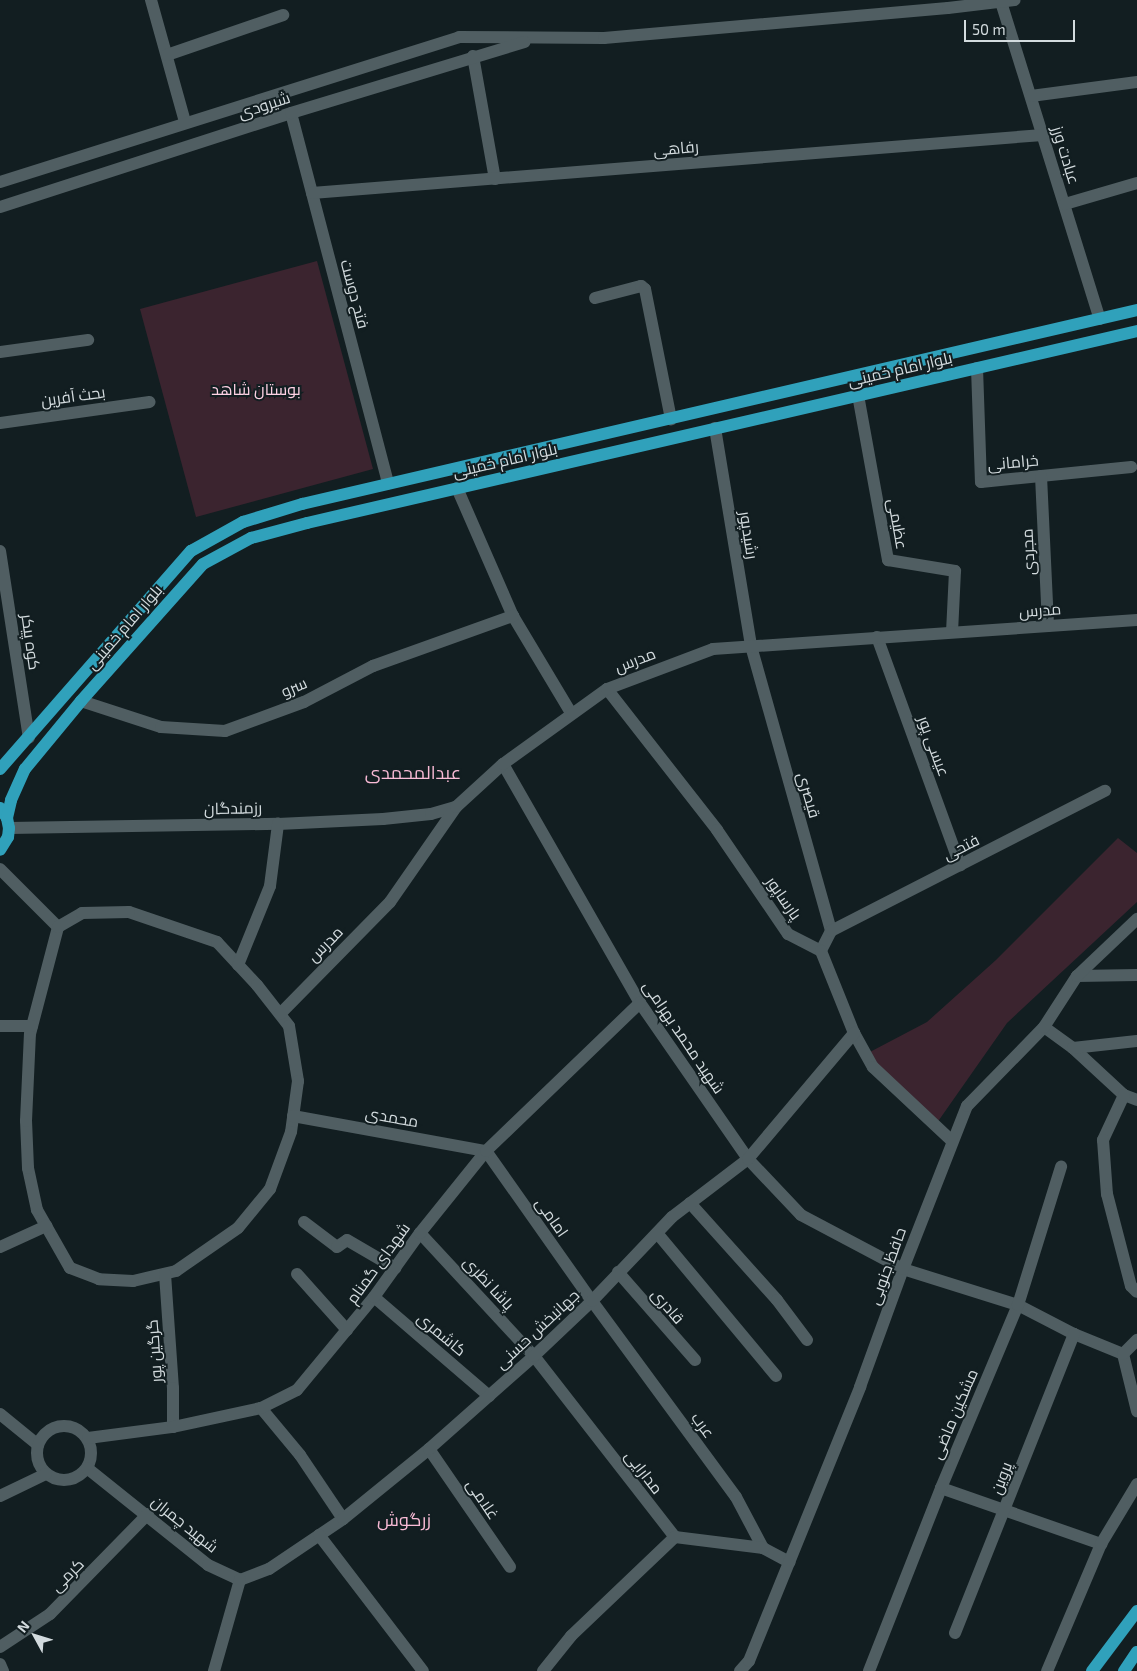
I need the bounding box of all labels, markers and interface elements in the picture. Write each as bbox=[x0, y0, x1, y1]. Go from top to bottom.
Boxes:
scale bar bbox=[967, 10, 1078, 42]
text: 50 m bbox=[972, 20, 1006, 38]
street label: شیرودی bbox=[236, 88, 292, 122]
street label: عبادت ورز bbox=[1048, 124, 1084, 186]
street label: رفاهی bbox=[652, 136, 700, 160]
street label: فتح دوست bbox=[337, 257, 373, 331]
street label: بلوار امام خمینی bbox=[846, 348, 954, 390]
park label: بوستان شاهد bbox=[211, 379, 301, 399]
street label: بحث آفرین bbox=[40, 382, 106, 410]
street label: بلوار امام خمینی bbox=[451, 439, 559, 481]
street label: خرامانی bbox=[987, 450, 1039, 474]
street label: عظیمی bbox=[884, 497, 912, 551]
street label: رشیدپور bbox=[736, 510, 762, 560]
street label: مجردی bbox=[1017, 528, 1039, 576]
street label: بلوار امام خمینی bbox=[82, 580, 166, 674]
street label: مدرس bbox=[1018, 599, 1062, 621]
street label: کوه پیکر bbox=[18, 613, 44, 671]
street label: مدرس bbox=[612, 643, 658, 677]
street label: سرو bbox=[278, 673, 310, 701]
street label: عیسی پور bbox=[914, 713, 954, 779]
district label: عبدالمحمدی bbox=[365, 761, 461, 783]
street label: قیصری bbox=[793, 770, 825, 820]
street label: رزمندگان bbox=[204, 798, 262, 818]
street label: فتحی bbox=[940, 830, 982, 864]
street label: پارساپور bbox=[762, 872, 806, 924]
street label: مدرس bbox=[303, 922, 347, 966]
street label: شهید محمد بهرامی bbox=[639, 977, 729, 1097]
street label: محمدی bbox=[364, 1103, 420, 1131]
street label: امامی bbox=[532, 1194, 572, 1240]
street label: شهدای گمنام bbox=[342, 1219, 414, 1307]
street label: حافظ جنوبی bbox=[864, 1225, 910, 1307]
street label: پاشا نظری bbox=[460, 1252, 518, 1314]
street label: قادری bbox=[647, 1284, 689, 1328]
street label: جهانبخش حسنی bbox=[491, 1285, 583, 1373]
street label: کاشمری bbox=[414, 1308, 470, 1360]
street label: گرگین پور bbox=[142, 1319, 166, 1383]
street label: مشکین ماضی bbox=[926, 1366, 982, 1462]
street label: عرب bbox=[687, 1408, 719, 1442]
street label: مدارایی bbox=[621, 1446, 667, 1498]
street label: پروین bbox=[986, 1459, 1016, 1497]
street label: غلامی bbox=[463, 1475, 503, 1523]
street label: شهید چمران bbox=[148, 1491, 222, 1557]
district label: زرگوش bbox=[377, 1508, 431, 1530]
street label: کرمی bbox=[46, 1554, 88, 1596]
north arrow bbox=[10, 1611, 60, 1661]
text: N bbox=[13, 1617, 33, 1636]

